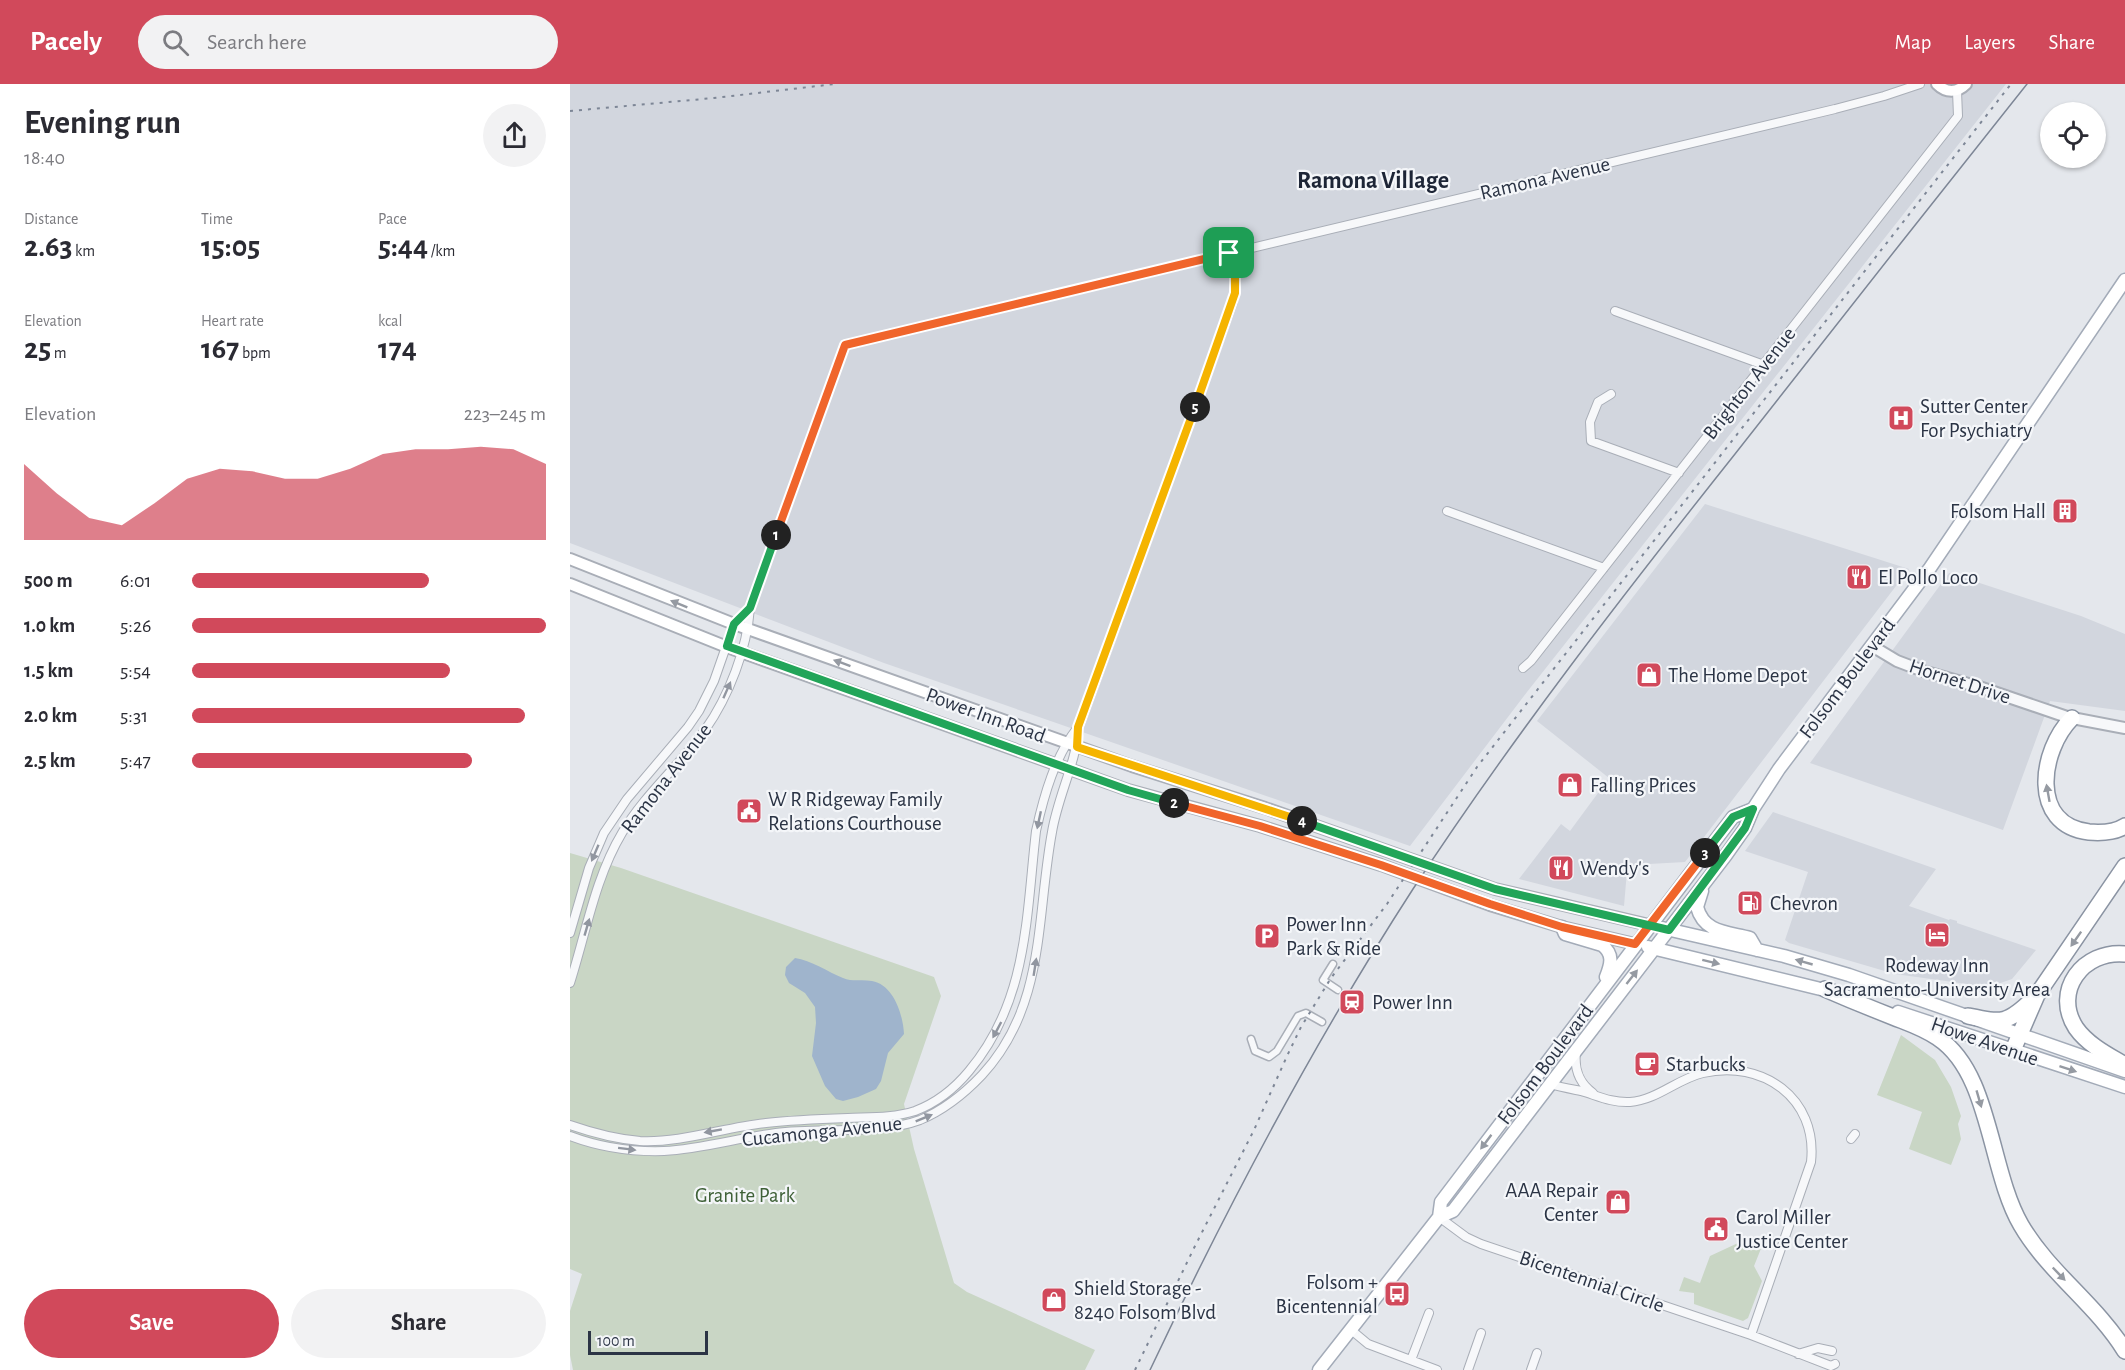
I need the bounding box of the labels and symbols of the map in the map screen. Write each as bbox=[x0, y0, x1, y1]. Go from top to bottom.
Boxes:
street label: Ramona Avenue bbox=[1478, 153, 1612, 204]
district label: Ramona Village bbox=[1297, 169, 1449, 193]
pin bbox=[1203, 227, 1254, 278]
street label: Brighton Avenue bbox=[1699, 323, 1800, 443]
pin: 5 bbox=[1180, 392, 1210, 422]
place label: Sutter Center For Psychiatry bbox=[1920, 396, 2032, 441]
hospital icon: Sutter Center For Psychiatry bbox=[1886, 403, 1916, 433]
building icon: Folsom Hall bbox=[2050, 496, 2080, 526]
place label: Folsom Hall bbox=[1950, 501, 2046, 522]
pin: 1 bbox=[761, 520, 791, 550]
restaurant icon: El Pollo Loco bbox=[1844, 562, 1874, 592]
place label: El Pollo Loco bbox=[1878, 567, 1978, 588]
one-way arrow bbox=[670, 599, 688, 609]
street label: Folsom Boulevard bbox=[1795, 614, 1899, 742]
street label: Hornet Drive bbox=[1907, 655, 2013, 708]
one-way arrow bbox=[833, 658, 851, 668]
shop icon: The Home Depot bbox=[1634, 660, 1664, 690]
place label: The Home Depot bbox=[1668, 665, 1807, 686]
one-way arrow bbox=[722, 681, 731, 698]
street label: Power Inn Road bbox=[923, 684, 1049, 747]
street label: Ramona Avenue bbox=[617, 719, 716, 837]
shop icon: Falling Prices bbox=[1555, 770, 1585, 800]
place label: Falling Prices bbox=[1590, 775, 1696, 796]
one-way arrow bbox=[2043, 783, 2052, 802]
pin: 2 bbox=[1159, 788, 1189, 818]
place label: W R Ridgeway Family Relations Courthouse bbox=[768, 789, 943, 834]
public building icon: W R Ridgeway Family Relations Courthouse bbox=[734, 796, 764, 826]
pin: 4 bbox=[1287, 806, 1317, 836]
one-way arrow bbox=[1034, 811, 1043, 830]
pin: 3 bbox=[1690, 838, 1720, 868]
one-way arrow bbox=[590, 845, 600, 863]
restaurant icon: Wendy's bbox=[1546, 853, 1576, 883]
place label: Wendy's bbox=[1580, 858, 1649, 879]
fuel station icon: Chevron bbox=[1735, 888, 1765, 918]
place label: Chevron bbox=[1770, 893, 1838, 914]
place label: Power Inn Park & Ride bbox=[1286, 914, 1381, 959]
one-way arrow bbox=[583, 918, 592, 936]
hotel icon: Rodeway Inn Sacramento-University Area bbox=[1922, 920, 1952, 950]
parking icon: Power Inn Park & Ride bbox=[1252, 921, 1282, 951]
one-way arrow bbox=[2070, 931, 2081, 948]
place label: Rodeway Inn Sacramento-University Area bbox=[1824, 955, 2051, 1000]
one-way arrow bbox=[1030, 957, 1039, 976]
one-way arrow bbox=[1795, 957, 1813, 966]
one-way arrow bbox=[1702, 958, 1720, 968]
one-way arrow bbox=[1626, 969, 1639, 985]
station icon: Power Inn bbox=[1337, 987, 1367, 1017]
place label: Power Inn bbox=[1372, 992, 1453, 1013]
street label: Folsom Boulevard bbox=[1493, 1000, 1597, 1128]
street label: Howe Avenue bbox=[1928, 1013, 2041, 1070]
one-way arrow bbox=[992, 1022, 1002, 1039]
cafe icon: Starbucks bbox=[1632, 1049, 1662, 1079]
place label: Starbucks bbox=[1666, 1054, 1746, 1075]
one-way arrow bbox=[2059, 1064, 2077, 1074]
one-way arrow bbox=[1975, 1090, 1984, 1108]
street label: Cucamonga Avenue bbox=[741, 1113, 903, 1150]
one-way arrow bbox=[915, 1113, 933, 1123]
one-way arrow bbox=[703, 1127, 722, 1136]
one-way arrow bbox=[1480, 1134, 1493, 1150]
one-way arrow bbox=[618, 1144, 637, 1153]
place label: AAA Repair Center bbox=[1505, 1180, 1598, 1225]
park label: Granite Park bbox=[695, 1185, 795, 1206]
shop icon: AAA Repair Center bbox=[1603, 1187, 1633, 1217]
place label: Carol Miller Justice Center bbox=[1736, 1207, 1848, 1252]
public building icon: Carol Miller Justice Center bbox=[1701, 1214, 1731, 1244]
street label: Bicentennial Circle bbox=[1517, 1247, 1667, 1316]
one-way arrow bbox=[2051, 1266, 2065, 1280]
place label: Folsom + Bicentennial bbox=[1276, 1272, 1378, 1317]
place label: Shield Storage - 8240 Folsom Blvd bbox=[1074, 1278, 1216, 1323]
bus stop icon: Folsom + Bicentennial bbox=[1382, 1279, 1412, 1309]
shop icon: Shield Storage - 8240 Folsom Blvd bbox=[1039, 1285, 1069, 1315]
scale bar bbox=[588, 1328, 708, 1356]

